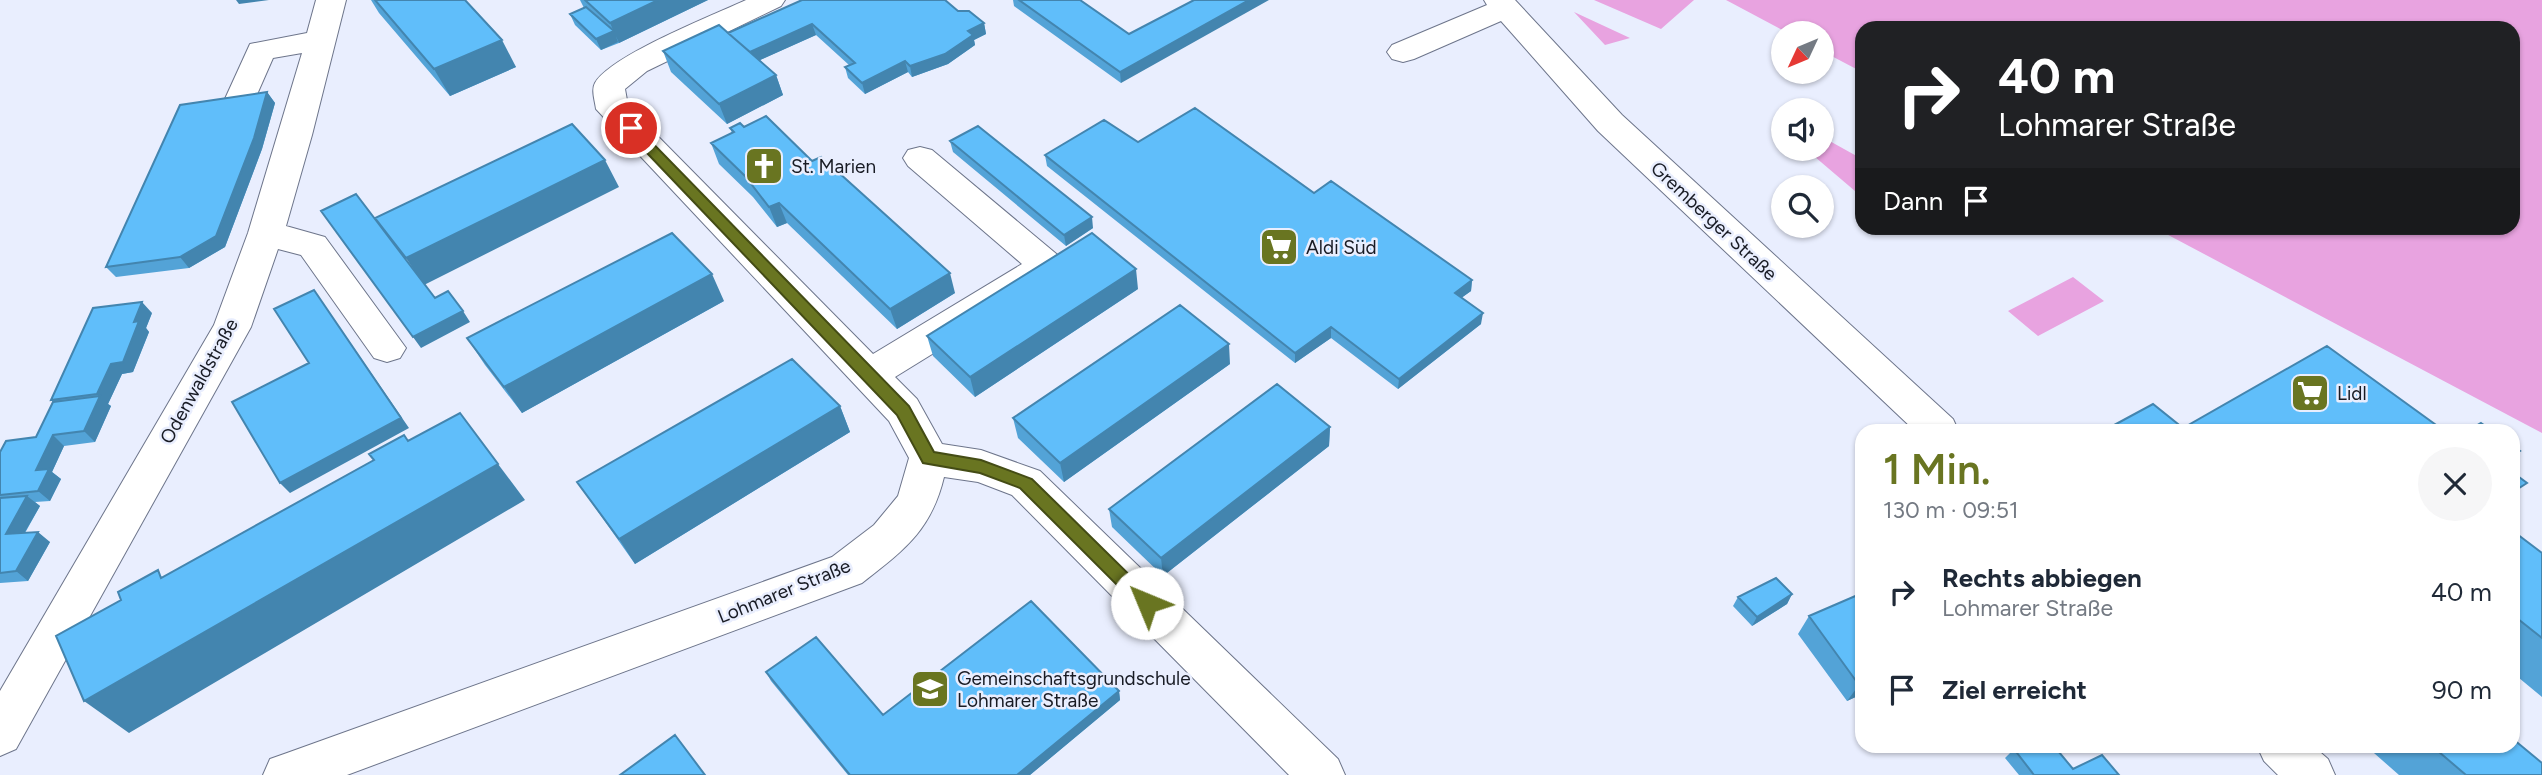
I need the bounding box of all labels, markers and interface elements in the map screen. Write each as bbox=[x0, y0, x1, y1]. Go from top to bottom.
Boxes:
north arrow bbox=[1771, 21, 1834, 84]
map controls bbox=[1771, 21, 1834, 238]
text: 40 m bbox=[1998, 46, 2115, 105]
icon: right bbox=[1883, 49, 1974, 140]
pin bbox=[601, 98, 661, 158]
button: sound bbox=[1771, 98, 1834, 161]
text: Lohmarer Straße bbox=[1998, 106, 2236, 144]
icon: arrive bbox=[612, 109, 650, 147]
church icon: St. Marien bbox=[743, 145, 785, 187]
place label: St. Marien bbox=[791, 155, 876, 178]
street label: Gremberger Straße bbox=[1646, 157, 1782, 285]
button: search bbox=[1771, 175, 1834, 238]
icon: arrive bbox=[1957, 182, 1995, 220]
text: Dann bbox=[1883, 185, 1943, 217]
supermarket icon: Aldi Süd bbox=[1258, 226, 1300, 268]
place label: Aldi Süd bbox=[1306, 236, 1377, 259]
street label: Odenwaldstraße bbox=[155, 314, 243, 448]
supermarket icon: Lidl bbox=[2289, 372, 2331, 414]
place label: Lidl bbox=[2337, 382, 2367, 405]
text: 1 Min. bbox=[1883, 444, 1990, 495]
button: close bbox=[2418, 447, 2492, 521]
text: 130 m · 09:51 bbox=[1883, 496, 2019, 524]
street label: Lohmarer Straße bbox=[714, 554, 854, 628]
text: Rechts abbiegen bbox=[1942, 562, 2142, 594]
position arrow bbox=[1110, 566, 1184, 640]
icon: right bbox=[1883, 573, 1921, 611]
text: 40 m bbox=[2431, 576, 2492, 608]
text: Lohmarer Straße bbox=[1942, 594, 2113, 622]
place label: Gemeinschaftsgrundschule Lohmarer Straße bbox=[957, 667, 1191, 712]
school or university icon: Gemeinschaftsgrundschule Lohmarer Straße bbox=[909, 668, 951, 710]
icon: arrive bbox=[1883, 671, 1921, 709]
text: Ziel erreicht bbox=[1942, 674, 2087, 706]
text: 90 m bbox=[2432, 674, 2492, 706]

